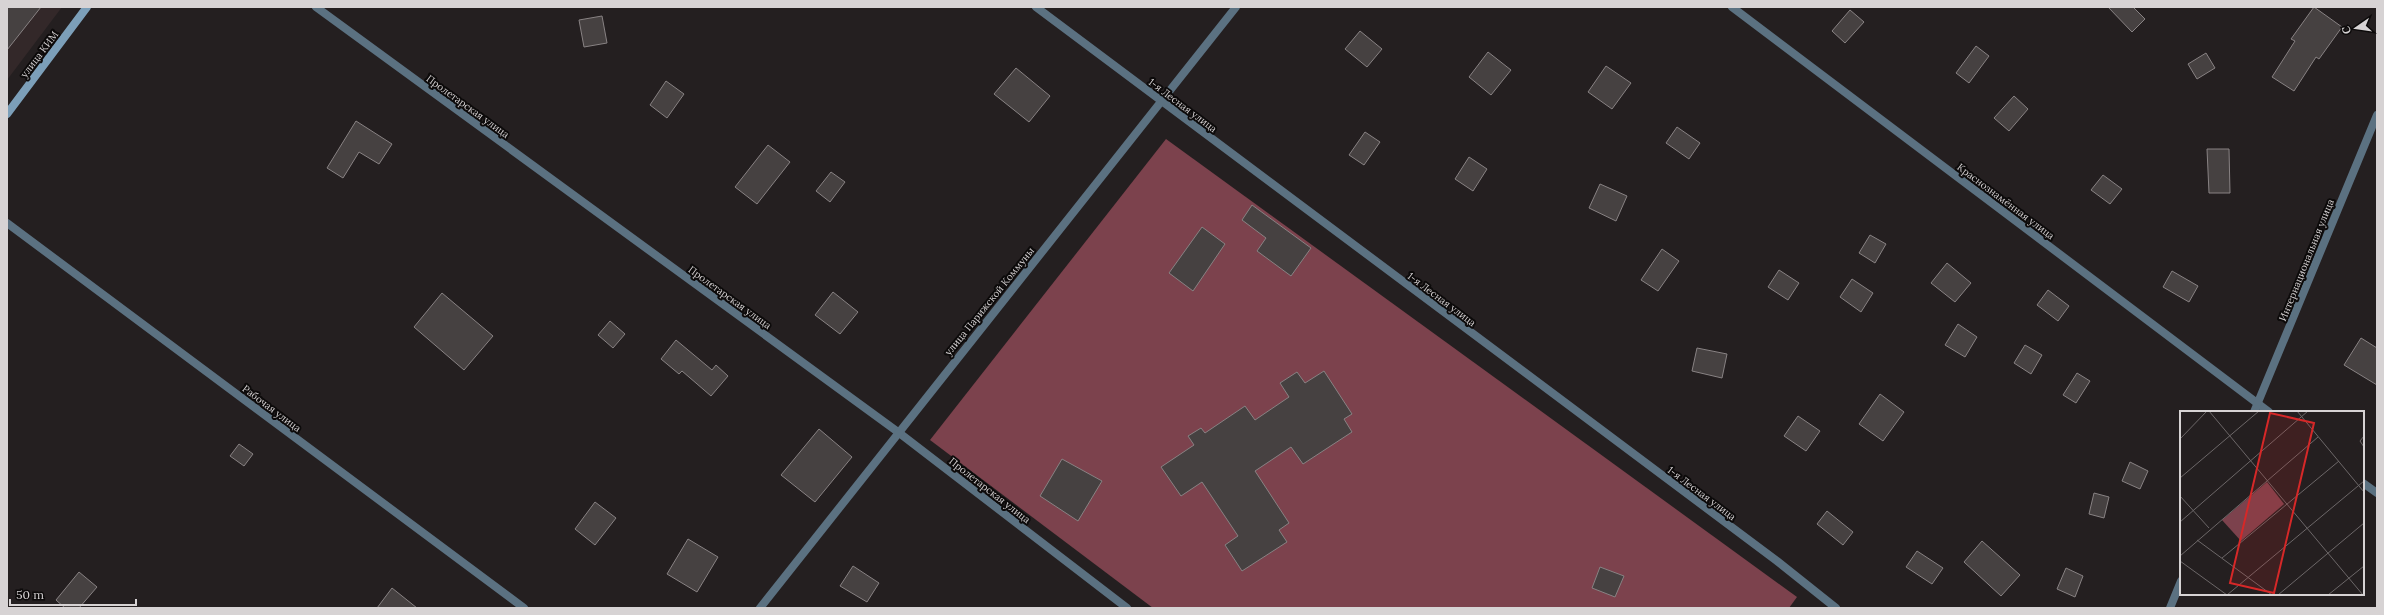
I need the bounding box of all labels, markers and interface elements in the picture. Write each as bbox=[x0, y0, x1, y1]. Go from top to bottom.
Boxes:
north arrow bbox=[2336, 8, 2376, 48]
text: С bbox=[2338, 25, 2354, 36]
street label: улица КИМ bbox=[18, 28, 61, 80]
street label: Пролетарская улица bbox=[424, 72, 512, 141]
street label: 1-я Лесная улица bbox=[1146, 75, 1219, 135]
street label: Краснознамённая улица bbox=[1954, 161, 2057, 242]
street label: Интернациональная улица bbox=[2276, 197, 2337, 323]
street label: улица Парижской Коммуны bbox=[942, 245, 1037, 358]
street label: Пролетарская улица bbox=[686, 263, 774, 332]
street label: 1-я Лесная улица bbox=[1405, 269, 1478, 329]
street label: Рабочая улица bbox=[240, 382, 304, 435]
inset map bbox=[2180, 411, 2364, 595]
street label: Пролетарская улица bbox=[946, 455, 1033, 526]
street label: 1-я Лесная улица bbox=[1665, 463, 1738, 523]
scale bar bbox=[10, 581, 136, 607]
text: 50 m bbox=[16, 587, 44, 602]

